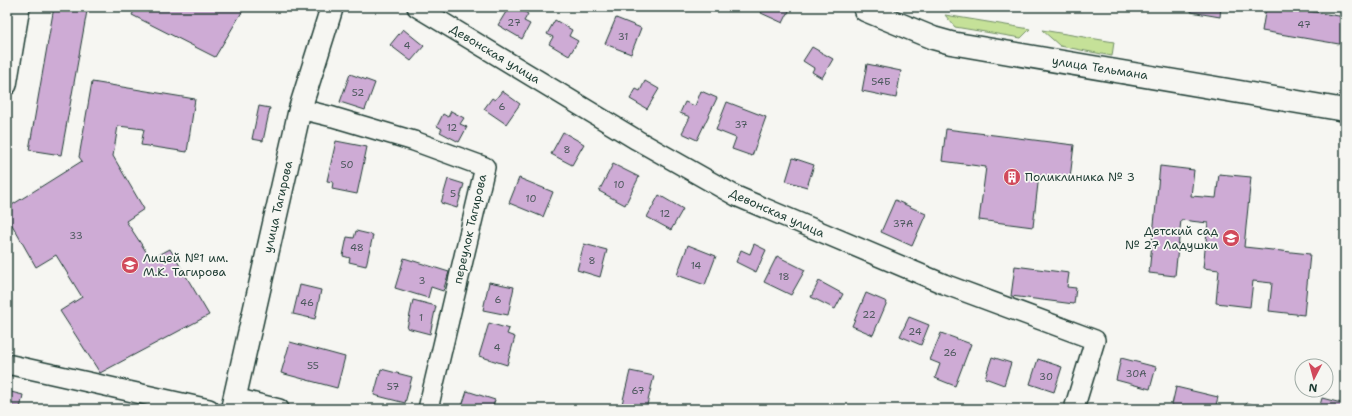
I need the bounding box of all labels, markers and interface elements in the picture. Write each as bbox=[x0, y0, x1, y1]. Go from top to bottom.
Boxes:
house number: 27 bbox=[507, 16, 521, 29]
house number: 47 bbox=[1297, 18, 1311, 31]
street label: Девонская улица bbox=[447, 21, 544, 88]
house number: 31 bbox=[618, 30, 628, 43]
house number: 4 bbox=[404, 39, 411, 52]
street label: улица Тельмана bbox=[1051, 53, 1150, 84]
house number: 54Б bbox=[871, 75, 891, 88]
house number: 52 bbox=[352, 86, 364, 99]
house number: 6 bbox=[499, 100, 506, 113]
house number: 37 bbox=[734, 118, 748, 131]
house number: 12 bbox=[447, 121, 457, 134]
house number: 8 bbox=[564, 143, 571, 156]
house number: 50 bbox=[340, 158, 354, 171]
street label: улица Тагирова bbox=[260, 159, 297, 255]
building icon: Поликлиника № 3 bbox=[1002, 167, 1022, 187]
place label: Поликлиника № 3 bbox=[1025, 169, 1135, 185]
street label: переулок Тагирова bbox=[450, 172, 491, 285]
house number: 10 bbox=[614, 178, 624, 191]
street label: Девонская улица bbox=[727, 185, 828, 241]
house number: 5 bbox=[450, 187, 456, 200]
house number: 10 bbox=[526, 192, 536, 205]
house number: 12 bbox=[660, 207, 670, 220]
house number: 37А bbox=[893, 217, 913, 230]
place label: Детский сад № 27 Ладушки bbox=[1125, 223, 1218, 253]
school or university icon: Детский сад № 27 Ладушки bbox=[1221, 228, 1241, 248]
house number: 33 bbox=[69, 229, 83, 242]
house number: 48 bbox=[350, 241, 364, 254]
place label: Лицей №1 им. М.К. Тагирова bbox=[143, 250, 228, 280]
house number: 8 bbox=[589, 254, 596, 267]
school or university icon: Лицей №1 им. М.К. Тагирова bbox=[120, 255, 140, 275]
house number: 14 bbox=[691, 259, 701, 272]
house number: 18 bbox=[778, 270, 790, 283]
house number: 3 bbox=[419, 274, 426, 287]
house number: 6 bbox=[495, 293, 502, 306]
house number: 46 bbox=[300, 296, 314, 309]
house number: 22 bbox=[862, 308, 876, 321]
house number: 1 bbox=[419, 311, 423, 324]
house number: 24 bbox=[908, 325, 922, 338]
house number: 4 bbox=[494, 341, 501, 354]
house number: 26 bbox=[943, 346, 957, 359]
north arrow bbox=[1294, 358, 1334, 398]
house number: 55 bbox=[307, 359, 319, 372]
house number: 30А bbox=[1125, 367, 1147, 380]
house number: 30 bbox=[1039, 370, 1053, 383]
house number: 57 bbox=[387, 380, 399, 393]
text: N bbox=[1308, 380, 1318, 395]
house number: 67 bbox=[632, 384, 644, 397]

